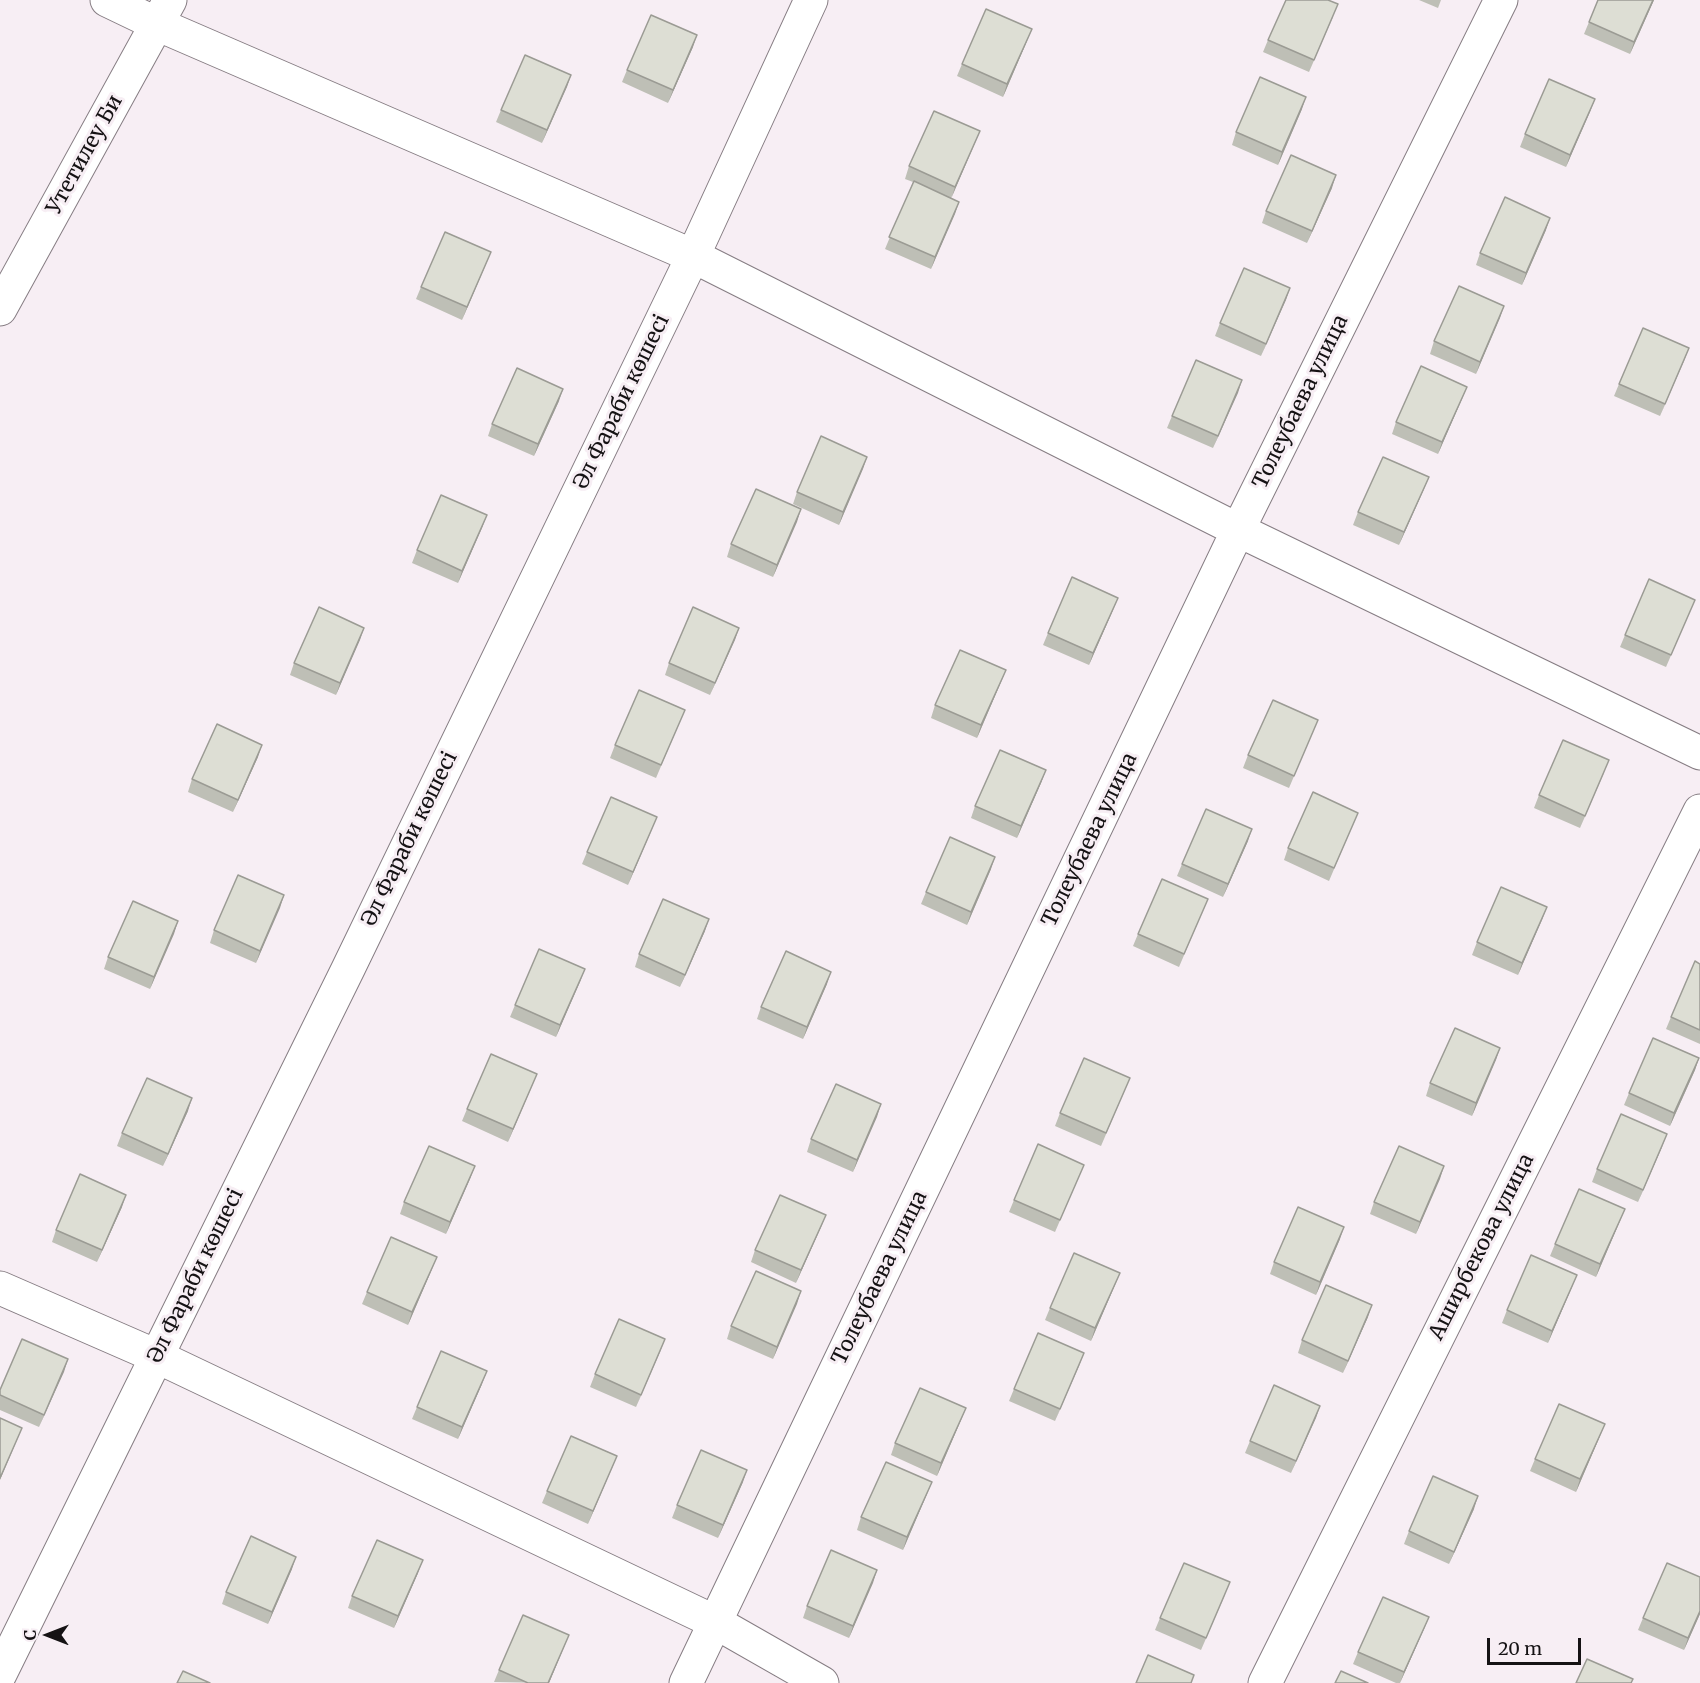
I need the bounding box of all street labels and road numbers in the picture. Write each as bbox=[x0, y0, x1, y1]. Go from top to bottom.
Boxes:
street label: Утетилеу Би bbox=[42, 91, 128, 219]
street label: Әл Фараби көшесі bbox=[569, 311, 675, 493]
street label: Толеубаева улица bbox=[1248, 311, 1354, 493]
street label: Әл Фараби көшесі bbox=[357, 748, 463, 930]
street label: Толеубаева улица bbox=[1037, 749, 1143, 931]
street label: Аширбекова улица bbox=[1424, 1150, 1540, 1344]
street label: Әл Фараби көшесі bbox=[143, 1185, 249, 1367]
street label: Толеубаева улица bbox=[827, 1187, 933, 1369]

